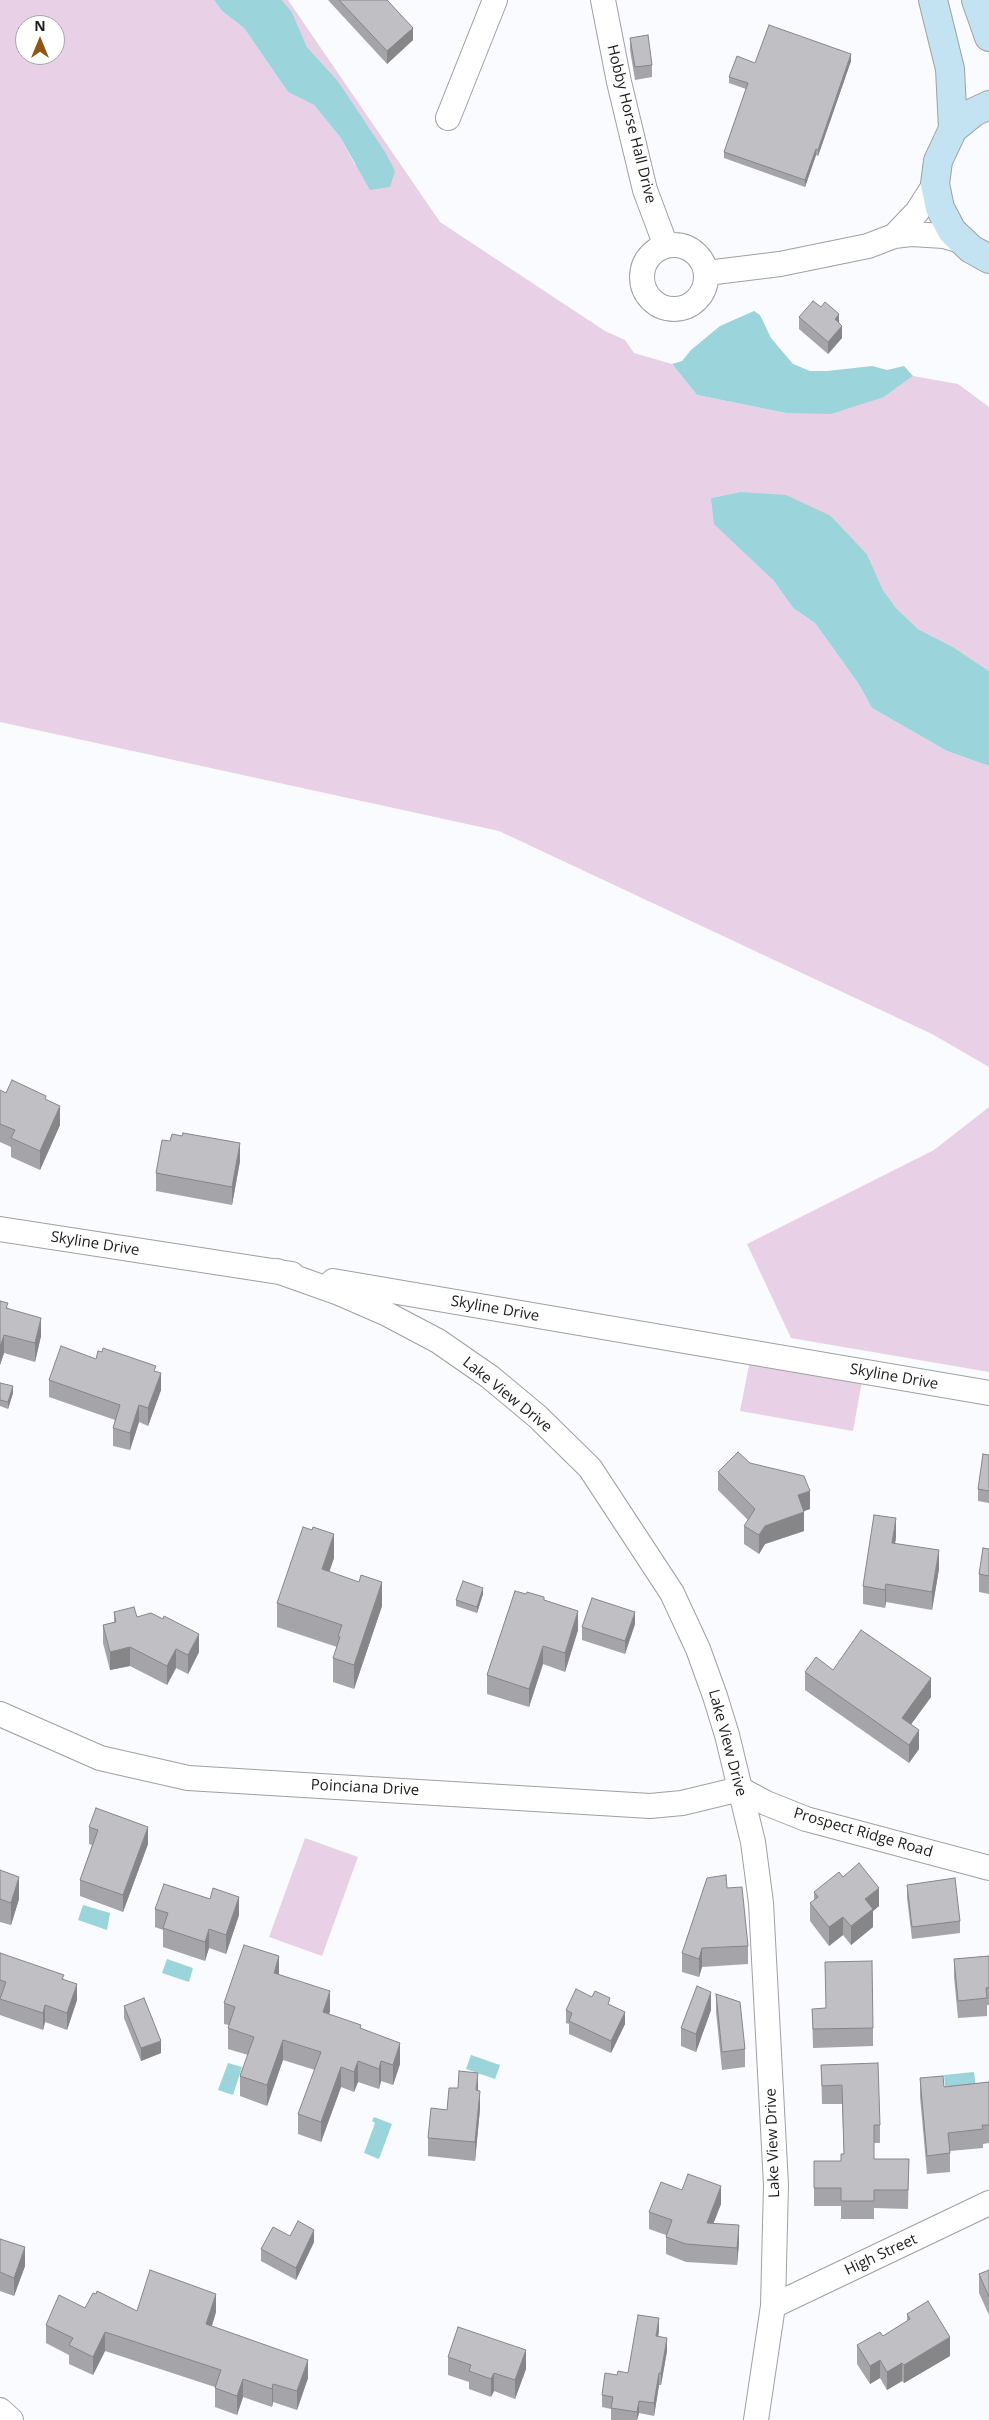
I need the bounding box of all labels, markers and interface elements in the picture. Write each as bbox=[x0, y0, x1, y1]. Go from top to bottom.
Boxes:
north arrow bbox=[15, 15, 65, 65]
text: N bbox=[34, 16, 46, 35]
street label: Hobby Horse Hall Drive bbox=[603, 43, 659, 205]
street label: Skyline Drive bbox=[49, 1228, 141, 1260]
street label: Skyline Drive bbox=[449, 1292, 541, 1326]
street label: Lake View Drive bbox=[459, 1353, 555, 1437]
street label: Skyline Drive bbox=[848, 1360, 940, 1394]
street label: Lake View Drive bbox=[704, 1688, 750, 1798]
street label: Poinciana Drive bbox=[310, 1776, 420, 1800]
street label: Prospect Ridge Road bbox=[791, 1805, 935, 1861]
street label: Lake View Drive bbox=[762, 2088, 784, 2198]
street label: High Street bbox=[842, 2230, 920, 2280]

